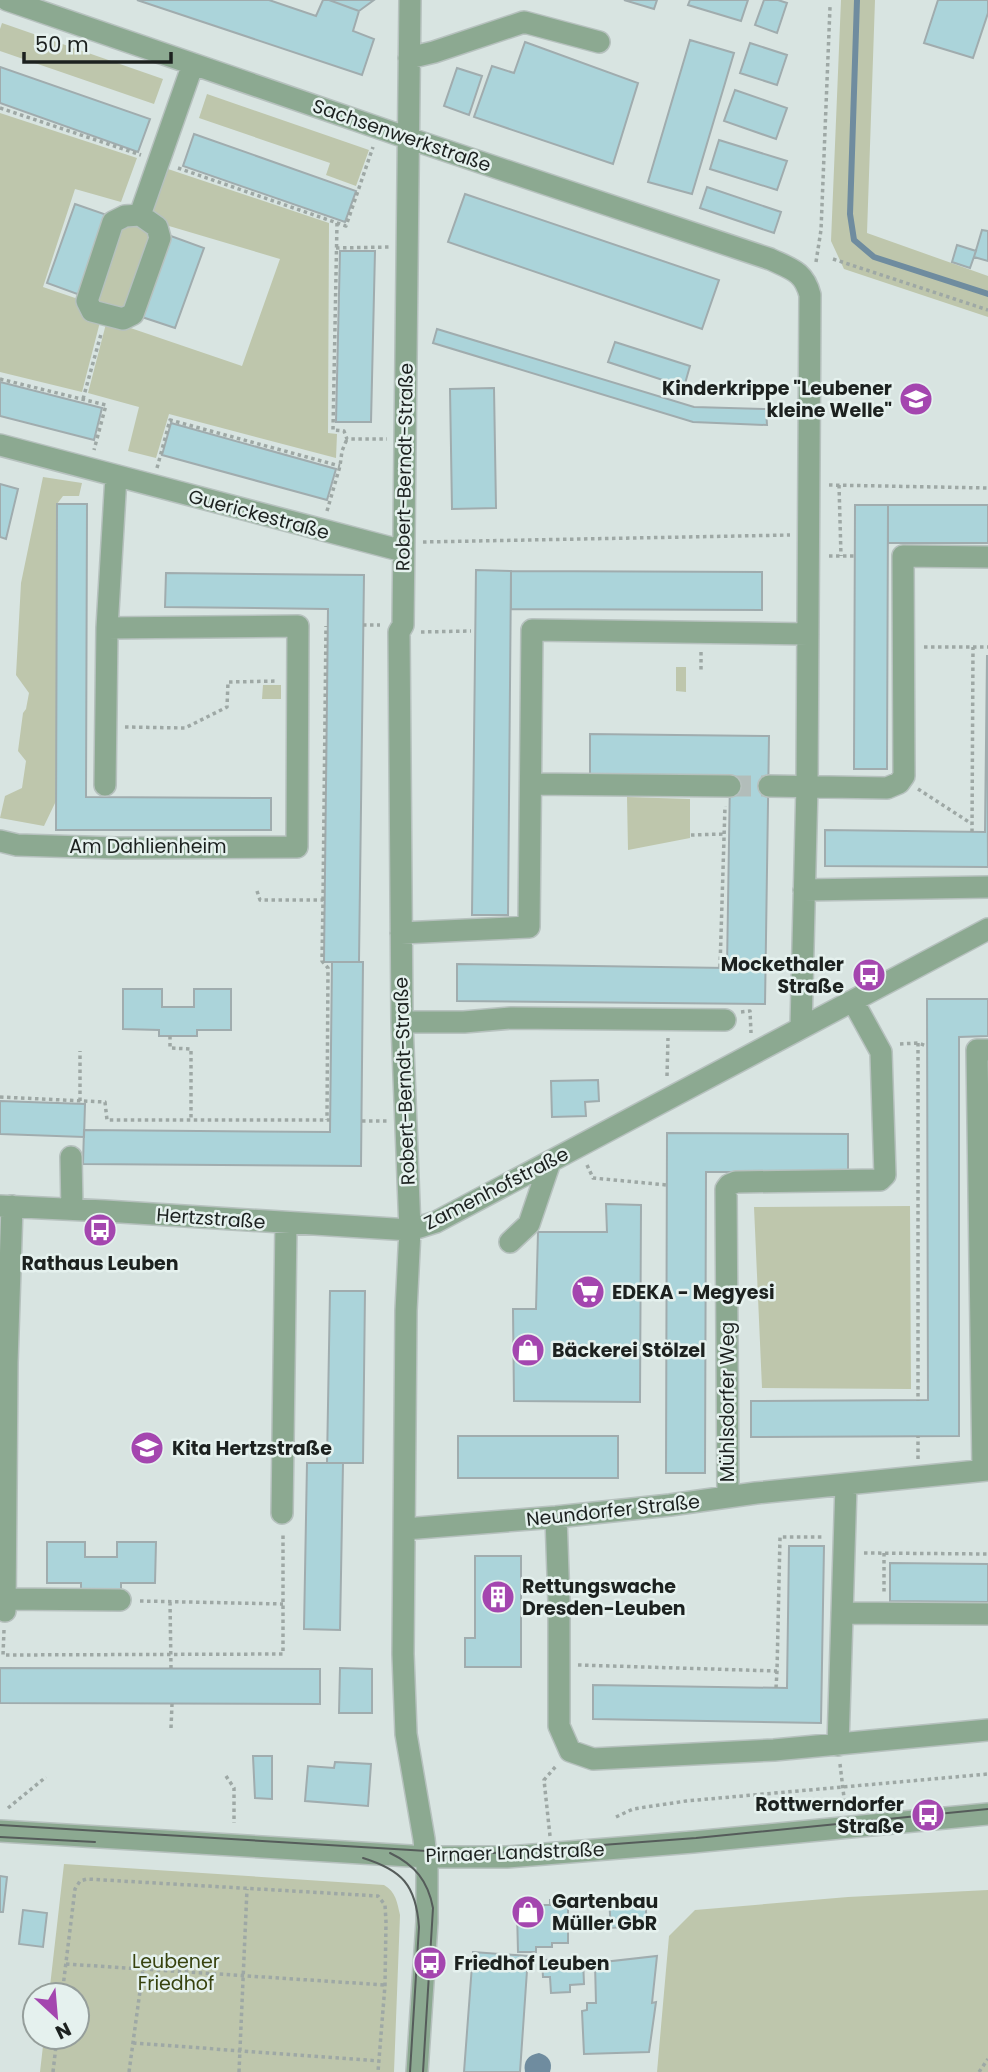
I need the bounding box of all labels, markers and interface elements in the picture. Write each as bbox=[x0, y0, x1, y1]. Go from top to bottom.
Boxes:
scale bar bbox=[24, 21, 172, 65]
text: 50 m bbox=[35, 30, 89, 59]
street label: Sachsenwerkstraße bbox=[309, 92, 495, 179]
street label: Robert-Berndt-Straße bbox=[389, 363, 420, 571]
place label: Kinderkrippe "Leubener kleine Welle" bbox=[662, 375, 892, 424]
school or university icon: Kinderkrippe "Leubener kleine Welle" bbox=[897, 380, 935, 418]
street label: Guerickestraße bbox=[185, 483, 332, 546]
street label: Am Dahlienheim bbox=[69, 833, 227, 860]
place label: Mockethaler Straße bbox=[721, 951, 844, 1000]
bus stop icon: Mockethaler Straße bbox=[850, 956, 888, 994]
street label: Robert-Berndt-Straße bbox=[387, 976, 422, 1186]
street label: Zamenhofstraße bbox=[419, 1140, 573, 1236]
street label: Hertzstraße bbox=[156, 1201, 266, 1236]
bus stop icon: Rathaus Leuben bbox=[81, 1211, 119, 1249]
place label: Rathaus Leuben bbox=[21, 1250, 179, 1277]
supermarket icon: EDEKA - Megyesi bbox=[569, 1273, 607, 1311]
place label: EDEKA - Megyesi bbox=[612, 1279, 775, 1306]
street label: Mühlsdorfer Weg bbox=[714, 1322, 741, 1482]
shop icon: Bäckerei Stölzel bbox=[509, 1331, 547, 1369]
place label: Bäckerei Stölzel bbox=[552, 1337, 706, 1364]
school or university icon: Kita Hertzstraße bbox=[128, 1429, 166, 1467]
place label: Kita Hertzstraße bbox=[172, 1435, 332, 1462]
street label: Neundorfer Straße bbox=[525, 1488, 701, 1533]
place label: Rettungswache Dresden-Leuben bbox=[522, 1573, 686, 1622]
building icon: Rettungswache Dresden-Leuben bbox=[479, 1578, 517, 1616]
place label: Rottwerndorfer Straße bbox=[755, 1791, 904, 1840]
bus stop icon: Rottwerndorfer Straße bbox=[909, 1796, 947, 1834]
street label: Pirnaer Landstraße bbox=[425, 1836, 605, 1869]
place label: Gartenbau Müller GbR bbox=[552, 1888, 658, 1937]
shop icon: Gartenbau Müller GbR bbox=[509, 1893, 547, 1931]
bus stop icon: Friedhof Leuben bbox=[411, 1944, 449, 1982]
park label: Leubener Friedhof bbox=[132, 1948, 220, 1997]
place label: Friedhof Leuben bbox=[454, 1950, 610, 1977]
north arrow bbox=[21, 1981, 91, 2051]
text: N bbox=[51, 2016, 76, 2046]

